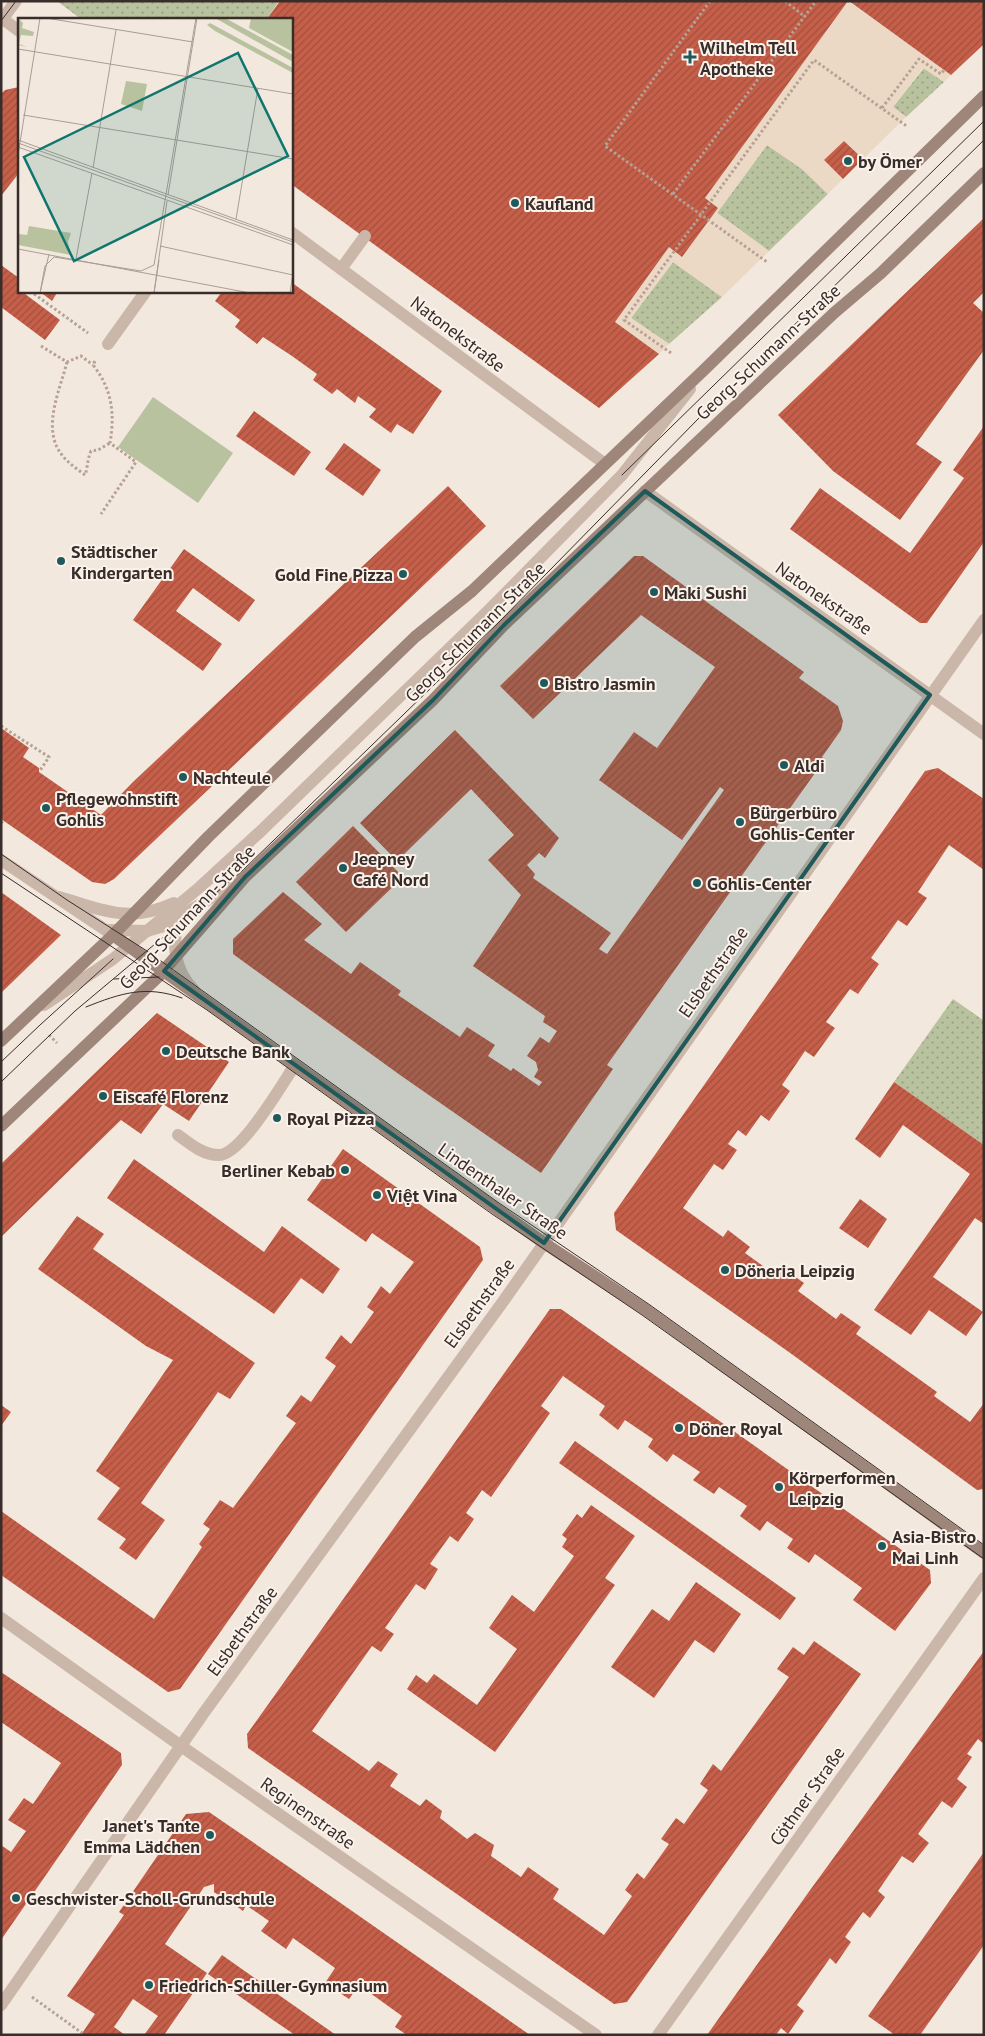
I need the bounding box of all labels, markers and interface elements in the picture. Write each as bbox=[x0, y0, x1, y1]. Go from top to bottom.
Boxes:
inset map bbox=[18, 18, 292, 292]
place label: Wilhelm Tell Apotheke bbox=[700, 36, 797, 80]
marker: Wilhelm Tell Apotheke bbox=[684, 51, 696, 63]
place label: by Ömer bbox=[858, 150, 922, 173]
marker: by Ömer bbox=[842, 155, 854, 167]
place label: Kaufland bbox=[525, 192, 594, 215]
marker: Kaufland bbox=[509, 197, 521, 209]
street label: Georg-Schumann-Straße bbox=[691, 279, 845, 425]
street label: Natonekstraße bbox=[406, 291, 510, 377]
place label: Städtischer Kindergarten bbox=[71, 540, 173, 584]
marker: Städtischer Kindergarten bbox=[55, 555, 67, 567]
street label: Natonekstraße bbox=[771, 556, 877, 640]
street label: Georg-Schumann-Straße bbox=[400, 557, 550, 707]
place label: Gold Fine Pizza bbox=[275, 563, 393, 586]
marker: Gold Fine Pizza bbox=[397, 568, 409, 580]
place label: Maki Sushi bbox=[664, 581, 747, 604]
marker: Maki Sushi bbox=[648, 586, 660, 598]
place label: Bistro Jasmin bbox=[554, 672, 656, 695]
marker: Bistro Jasmin bbox=[538, 677, 550, 689]
place label: Aldi bbox=[794, 754, 825, 777]
marker: Aldi bbox=[778, 759, 790, 771]
place label: Nachteule bbox=[193, 766, 271, 789]
marker: Nachteule bbox=[177, 771, 189, 783]
place label: Pflegewohnstift Gohlis bbox=[56, 787, 178, 831]
place label: Bürgerbüro Gohlis-Center bbox=[750, 801, 855, 845]
marker: Pflegewohnstift Gohlis bbox=[40, 802, 52, 814]
marker: Bürgerbüro Gohlis-Center bbox=[734, 816, 746, 828]
street label: Georg-Schumann-Straße bbox=[114, 840, 260, 994]
place label: Jeepney Café Nord bbox=[352, 847, 429, 891]
marker: Jeepney Café Nord bbox=[337, 862, 349, 874]
place label: Gohlis-Center bbox=[707, 872, 812, 895]
marker: Gohlis-Center bbox=[691, 877, 703, 889]
street label: Elsbethstraße bbox=[673, 922, 753, 1022]
place label: Deutsche Bank bbox=[176, 1040, 290, 1063]
marker: Deutsche Bank bbox=[160, 1045, 172, 1057]
place label: Eiscafé Florenz bbox=[113, 1085, 229, 1108]
marker: Eiscafé Florenz bbox=[97, 1090, 109, 1102]
place label: Royal Pizza bbox=[287, 1107, 374, 1130]
marker: Royal Pizza bbox=[271, 1112, 283, 1124]
street label: Lindenthaler Straße bbox=[434, 1138, 572, 1244]
place label: Berliner Kebab bbox=[221, 1159, 335, 1182]
marker: Berliner Kebab bbox=[339, 1164, 351, 1176]
place label: Việt Vina bbox=[386, 1184, 457, 1207]
marker: Việt Vina bbox=[371, 1189, 383, 1201]
street label: Elsbethstraße bbox=[439, 1253, 519, 1353]
place label: Döneria Leipzig bbox=[735, 1259, 855, 1282]
marker: Döneria Leipzig bbox=[719, 1264, 731, 1276]
place label: Döner Royal bbox=[689, 1417, 783, 1440]
marker: Döner Royal bbox=[673, 1422, 685, 1434]
place label: Körperformen Leipzig bbox=[789, 1466, 896, 1510]
marker: Körperformen Leipzig bbox=[773, 1481, 785, 1493]
place label: Asia-Bistro Mai Linh bbox=[892, 1525, 976, 1569]
marker: Asia-Bistro Mai Linh bbox=[876, 1540, 888, 1552]
street label: Elsbethstraße bbox=[202, 1581, 282, 1681]
street label: Cöthner Straße bbox=[764, 1742, 850, 1850]
street label: Reginenstraße bbox=[256, 1772, 360, 1854]
place label: Janet's Tante Emma Lädchen bbox=[84, 1814, 200, 1858]
marker: Janet's Tante Emma Lädchen bbox=[204, 1829, 216, 1841]
place label: Geschwister-Scholl-Grundschule bbox=[26, 1887, 275, 1910]
marker: Geschwister-Scholl-Grundschule bbox=[10, 1892, 22, 1904]
place label: Friedrich-Schiller-Gymnasium bbox=[159, 1974, 387, 1997]
marker: Friedrich-Schiller-Gymnasium bbox=[143, 1979, 155, 1991]

